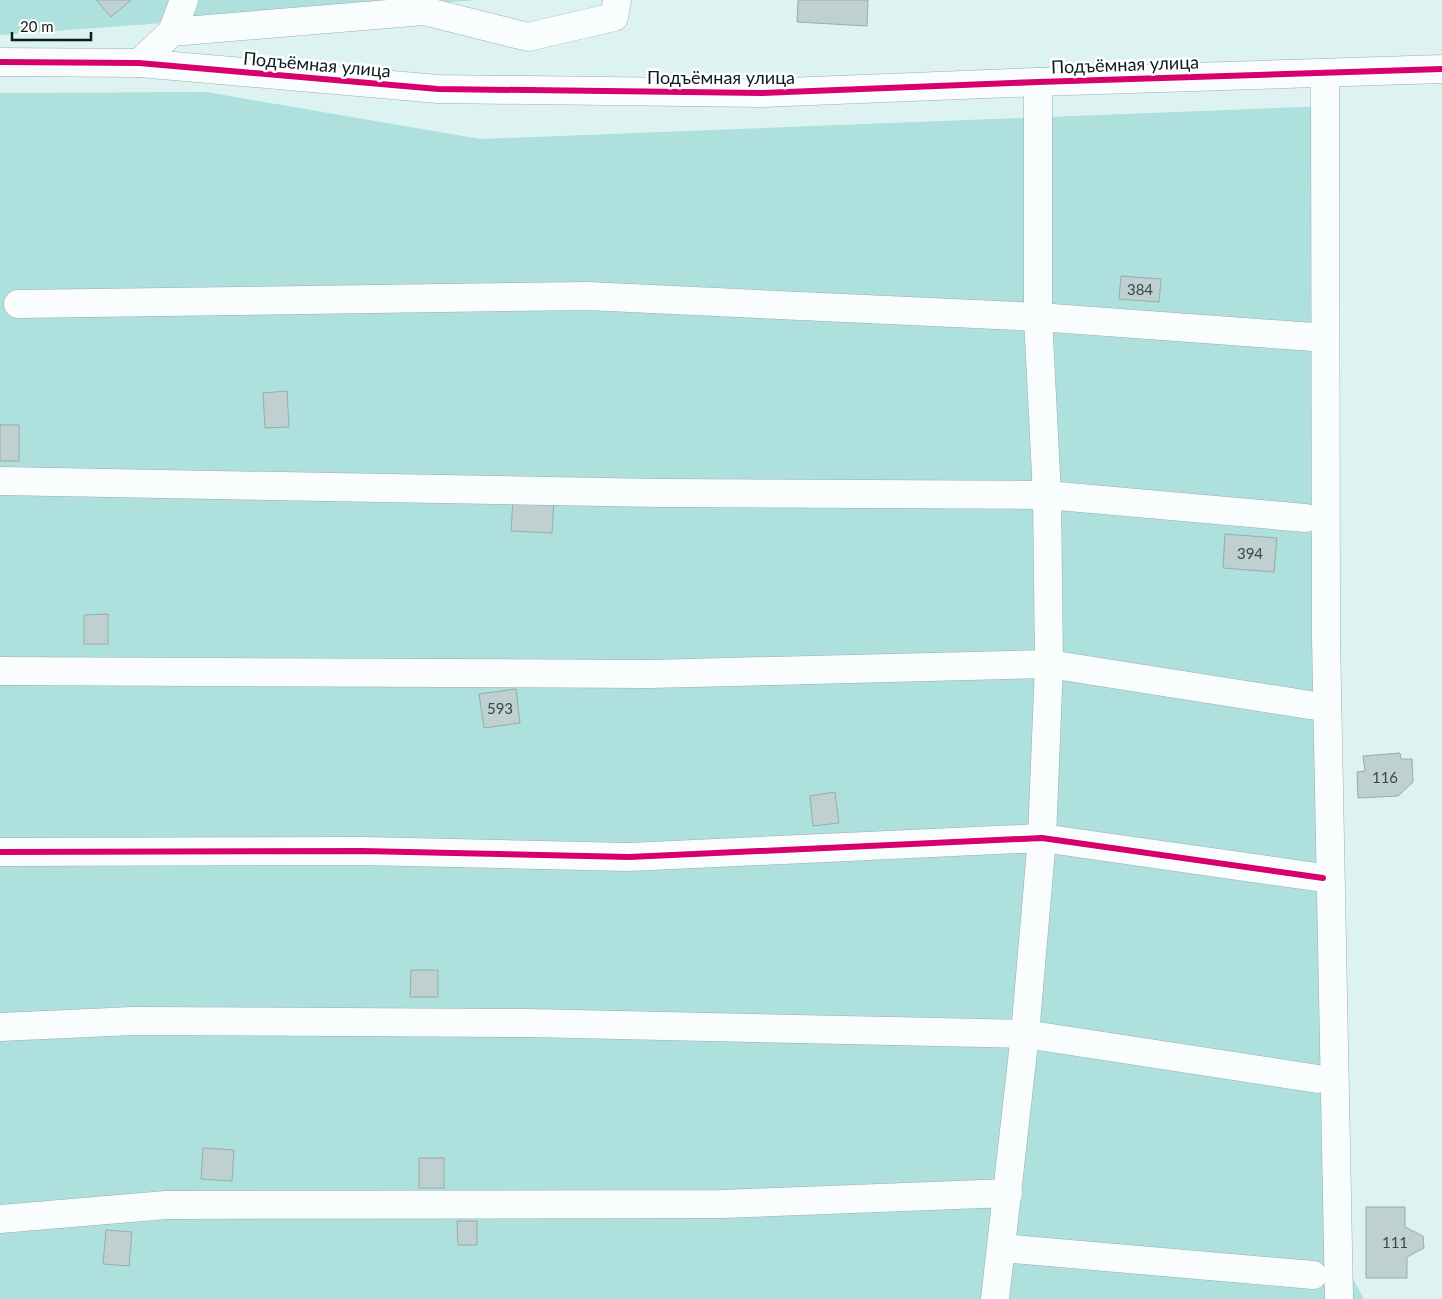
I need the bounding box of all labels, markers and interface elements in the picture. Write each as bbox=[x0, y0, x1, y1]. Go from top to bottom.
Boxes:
scale bar bbox=[12, 10, 91, 42]
text: 20 m bbox=[20, 17, 54, 35]
street label: Подъёмная улица bbox=[242, 47, 392, 81]
street label: Подъёмная улица bbox=[1051, 50, 1199, 78]
street label: Подъёмная улица bbox=[647, 66, 795, 88]
house number: 384 bbox=[1127, 280, 1153, 298]
house number: 394 bbox=[1237, 544, 1263, 562]
house number: 593 bbox=[487, 699, 513, 717]
house number: 116 bbox=[1372, 768, 1398, 786]
house number: 111 bbox=[1382, 1233, 1408, 1251]

